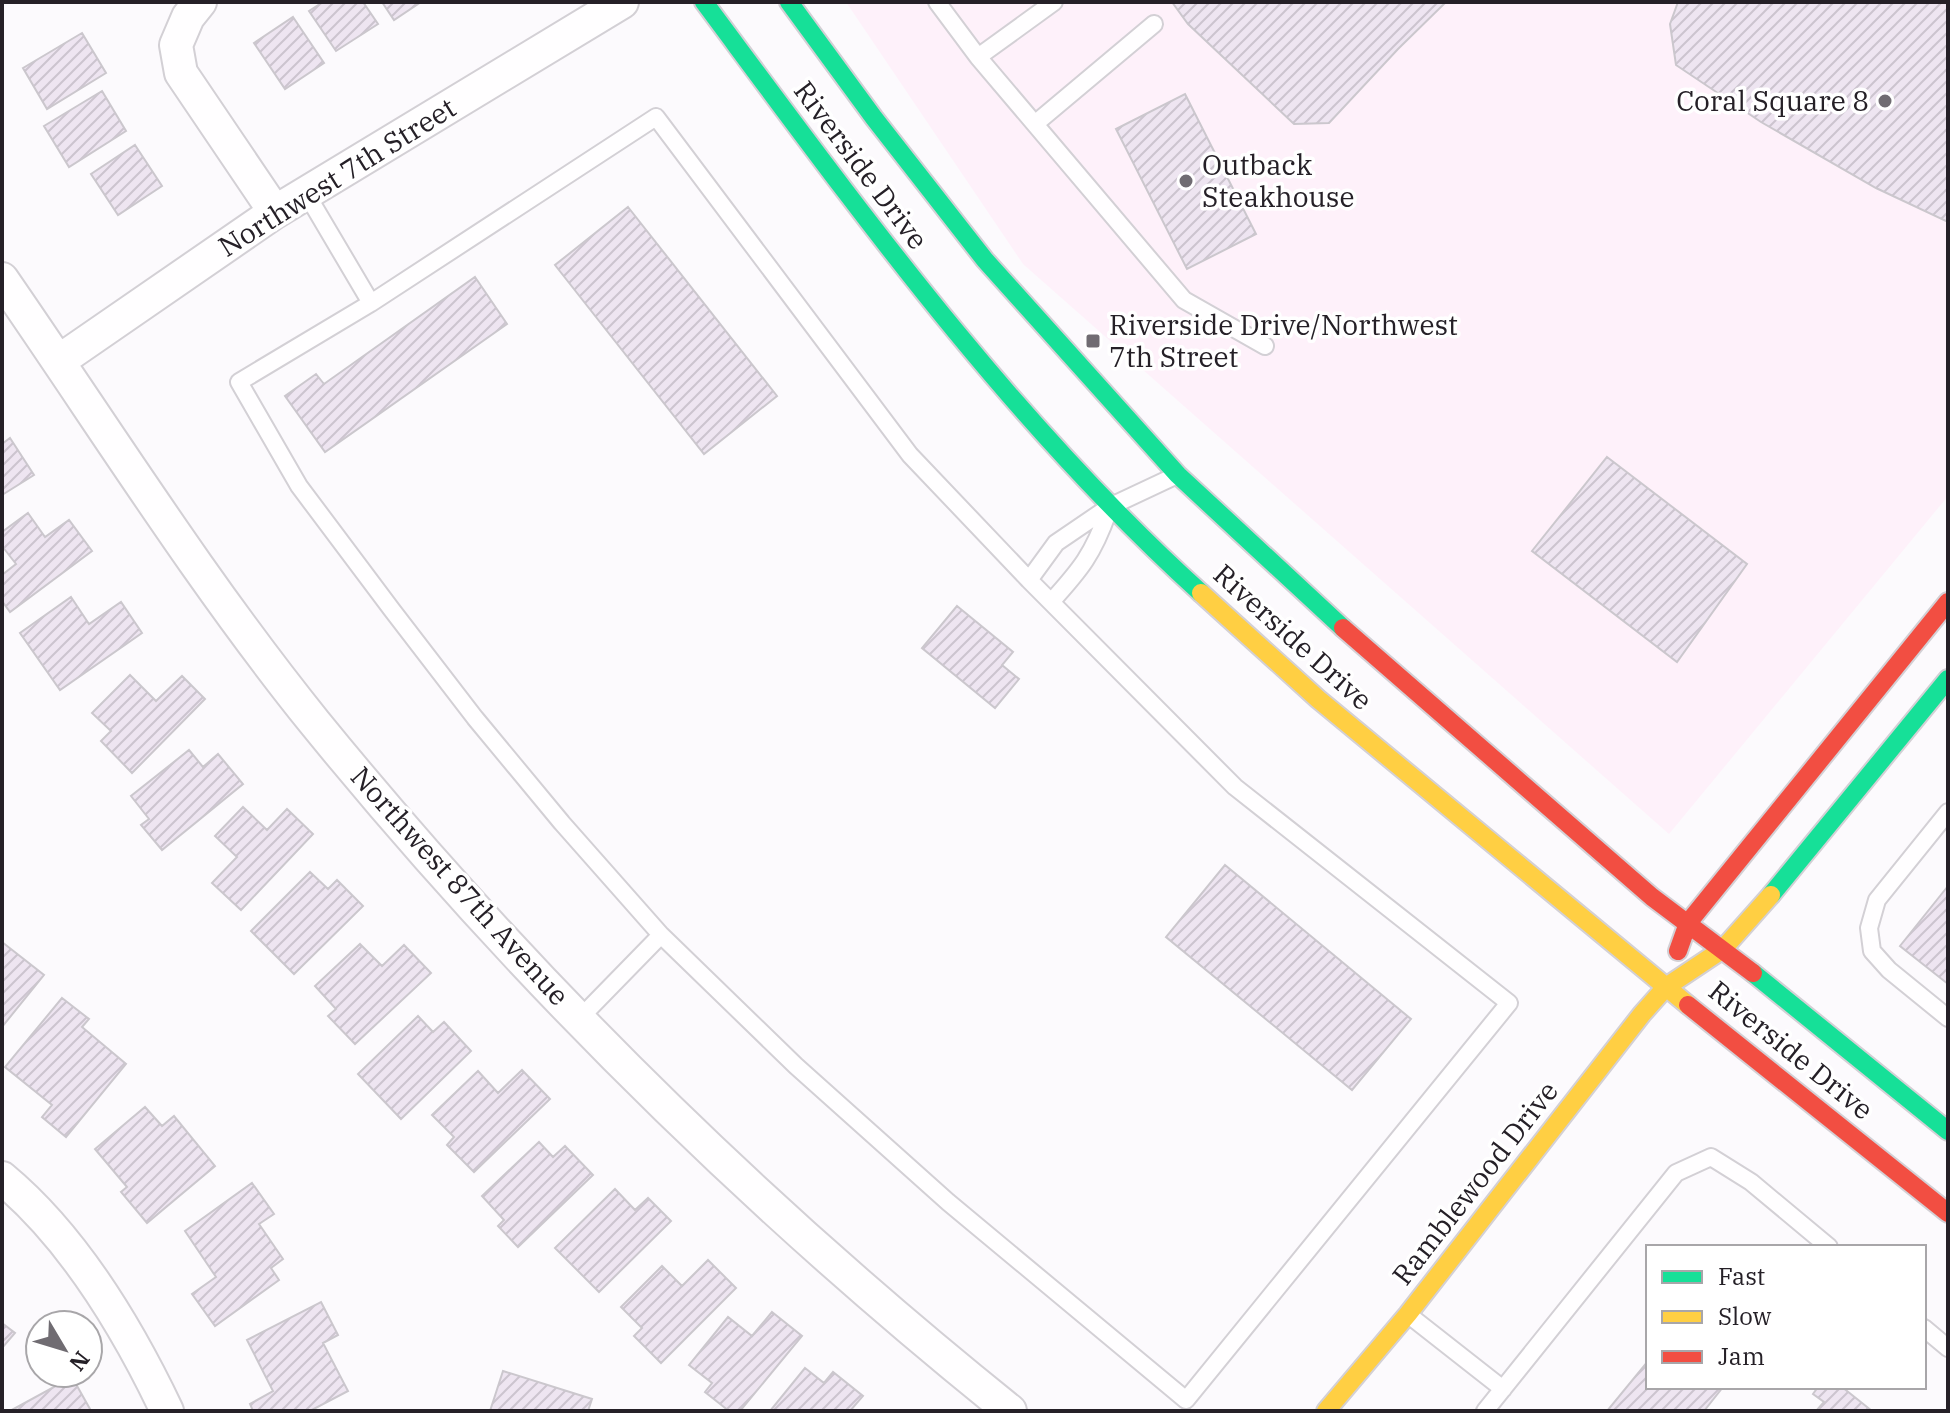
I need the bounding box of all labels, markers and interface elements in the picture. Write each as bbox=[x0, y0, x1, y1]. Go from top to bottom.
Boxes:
street label: Riverside Drive bbox=[786, 73, 937, 256]
place label: Coral Square 8 bbox=[1676, 82, 1869, 119]
street label: Northwest 7th Street bbox=[211, 89, 462, 265]
marker: Coral Square 8 bbox=[1876, 92, 1894, 110]
place label: Outback Steakhouse bbox=[1202, 146, 1355, 215]
marker: Outback Steakhouse bbox=[1177, 172, 1195, 190]
place label: Riverside Drive/Northwest 7th Street bbox=[1109, 306, 1458, 375]
marker: Riverside Drive/Northwest 7th Street bbox=[1084, 332, 1102, 350]
street label: Riverside Drive bbox=[1206, 555, 1381, 718]
street label: Northwest 87th Avenue bbox=[343, 758, 578, 1013]
street label: Riverside Drive bbox=[1701, 972, 1881, 1127]
street label: Ramblewood Drive bbox=[1383, 1073, 1566, 1292]
legend bbox=[1646, 1245, 1926, 1389]
text: Fast bbox=[1718, 1260, 1765, 1292]
text: Slow bbox=[1718, 1300, 1772, 1332]
north arrow bbox=[24, 1309, 104, 1389]
text: Jam bbox=[1718, 1340, 1765, 1372]
text: N bbox=[63, 1346, 97, 1377]

